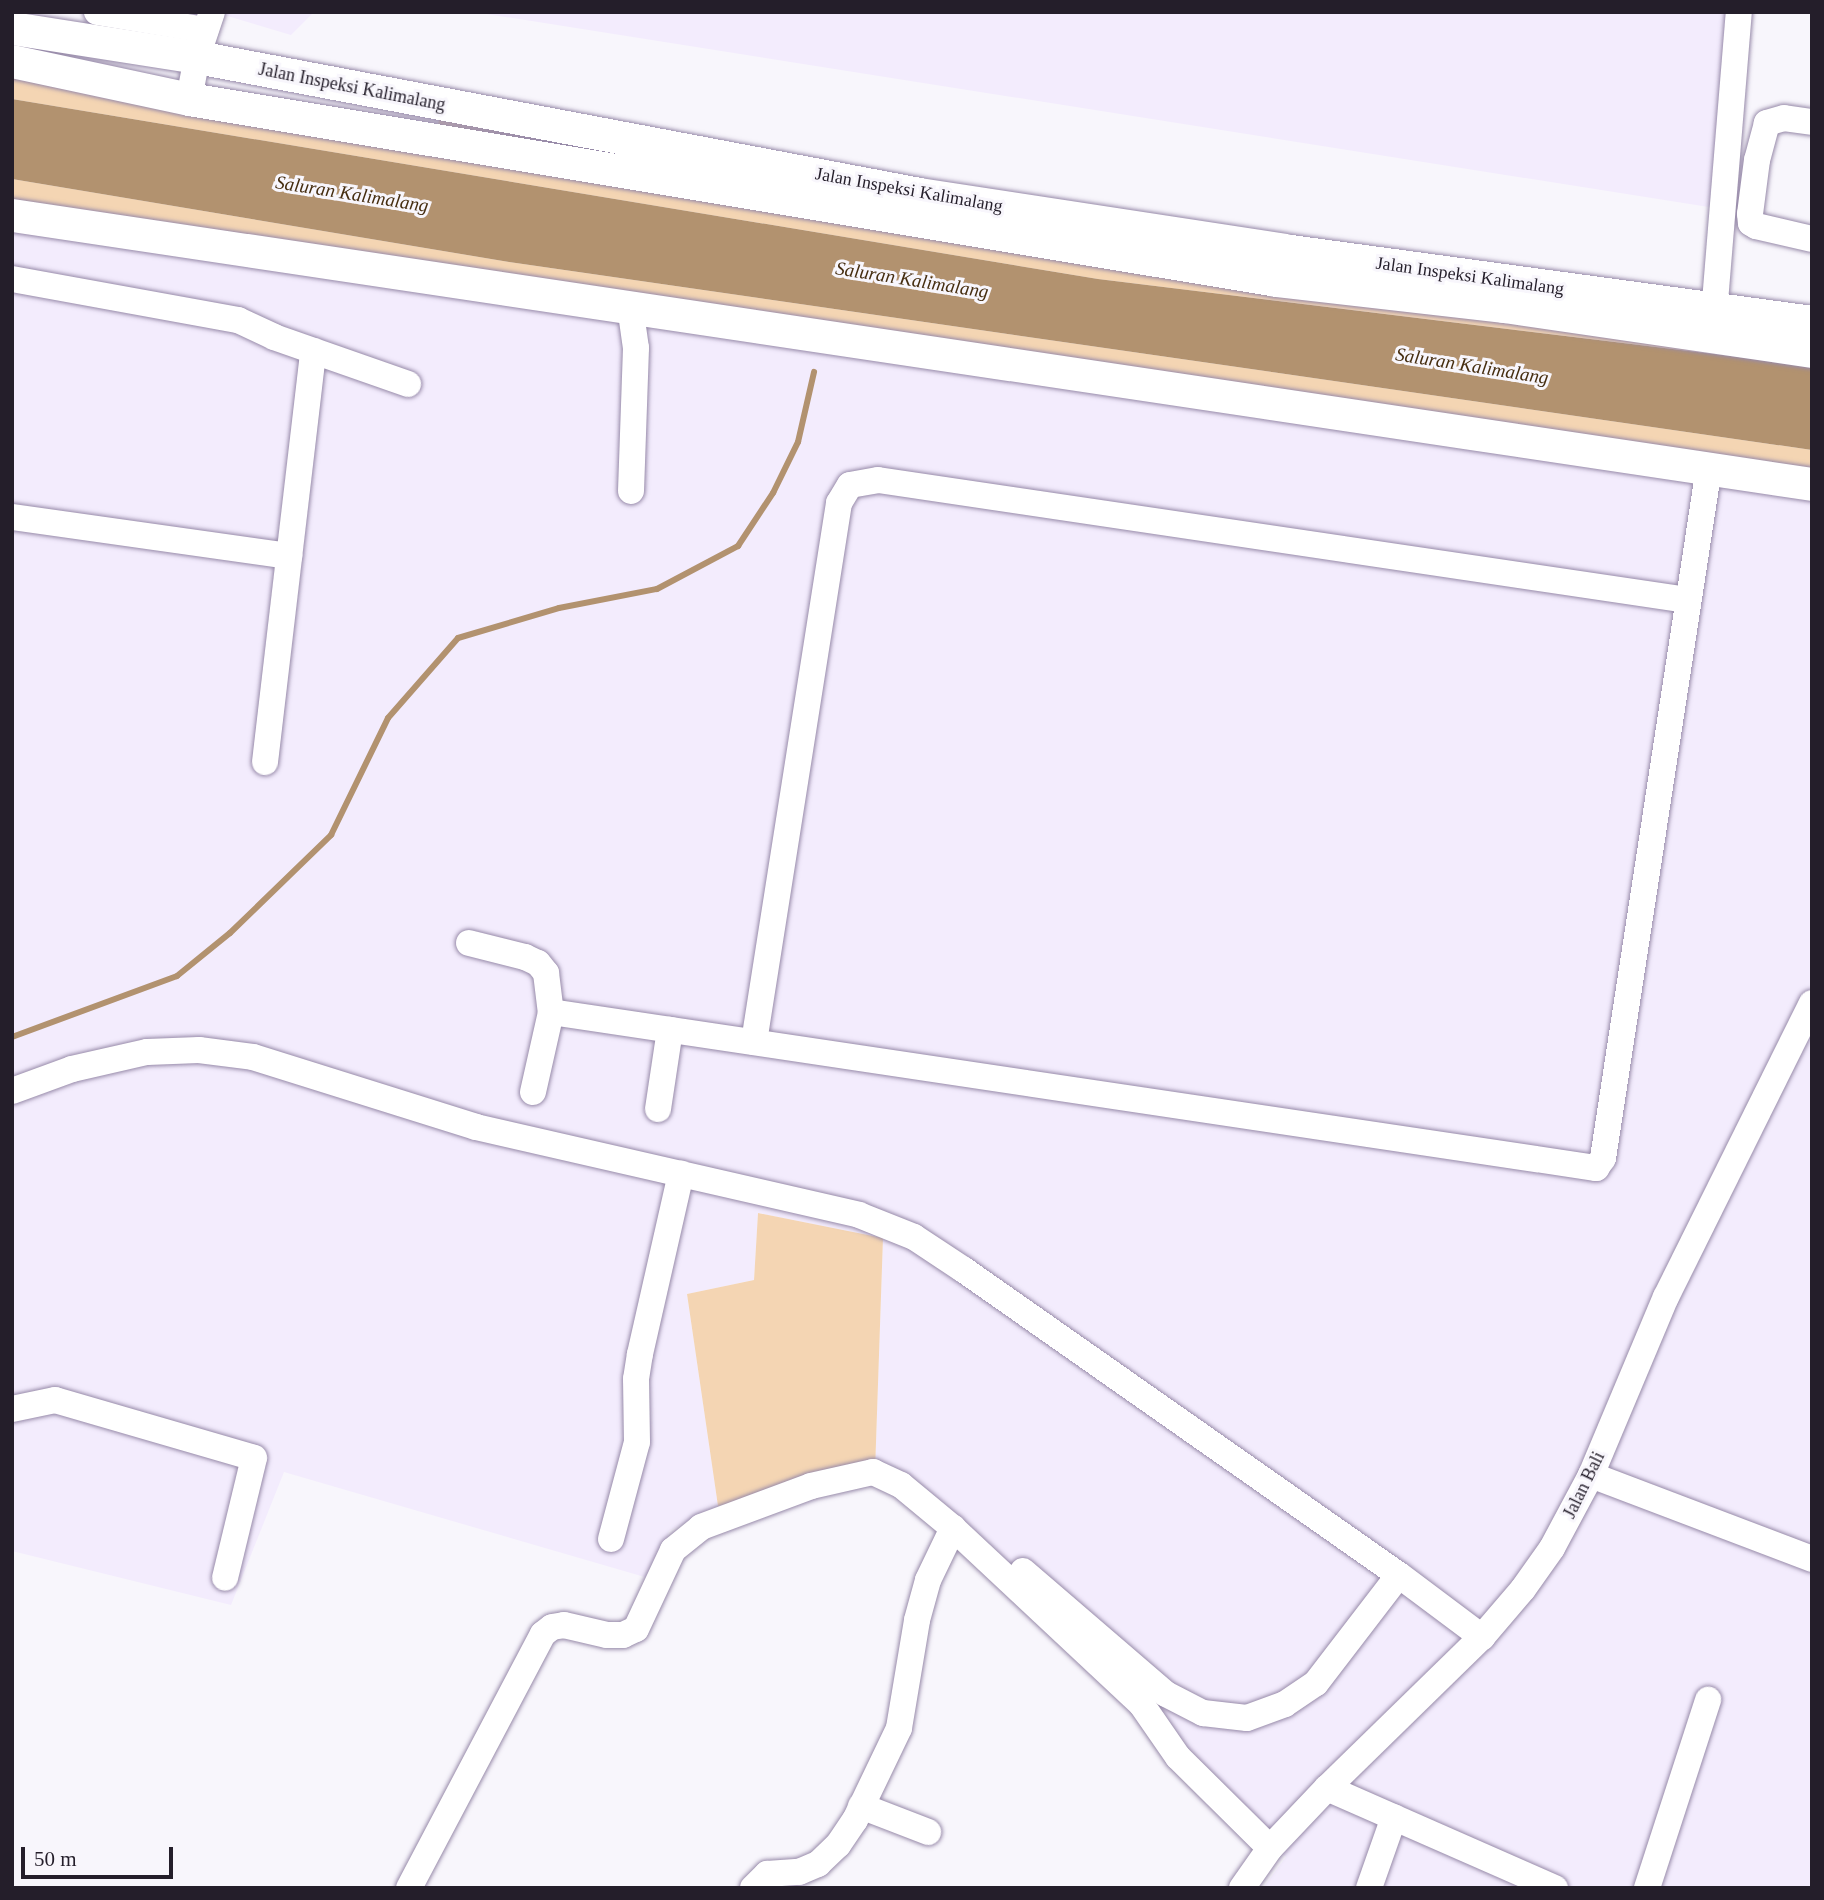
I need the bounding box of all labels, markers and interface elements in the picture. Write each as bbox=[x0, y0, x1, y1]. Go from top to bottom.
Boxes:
street label: Jalan Inspeksi Kalimalang bbox=[257, 58, 447, 116]
street label: Jalan Inspeksi Kalimalang bbox=[814, 163, 1004, 217]
water label: Saluran Kalimalang bbox=[274, 171, 430, 217]
street label: Jalan Inspeksi Kalimalang bbox=[1374, 252, 1566, 300]
water label: Saluran Kalimalang bbox=[834, 257, 990, 303]
water label: Saluran Kalimalang bbox=[1394, 343, 1550, 389]
street label: Jalan Bali bbox=[1559, 1448, 1609, 1522]
scale bar bbox=[24, 1834, 177, 1878]
text: 50 m bbox=[34, 1847, 77, 1871]

